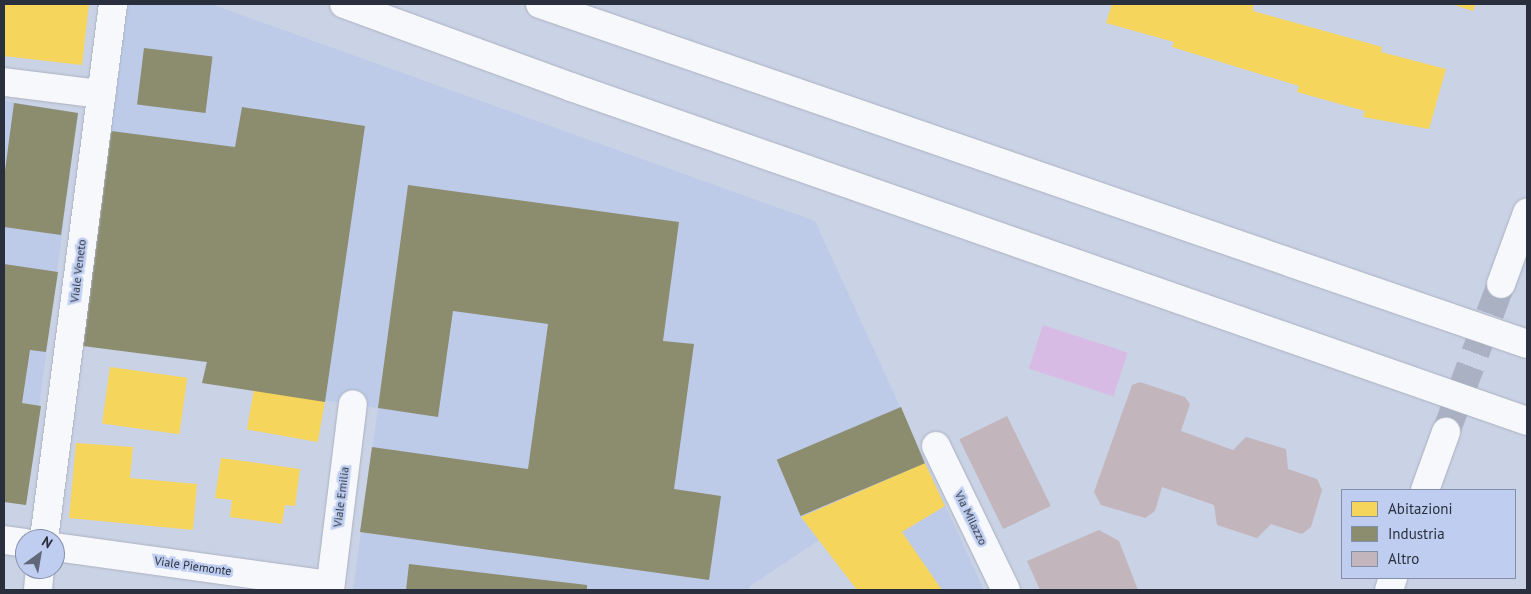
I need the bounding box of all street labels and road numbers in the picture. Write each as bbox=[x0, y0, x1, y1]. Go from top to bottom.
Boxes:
street label: Viale Veneto bbox=[67, 238, 89, 304]
street label: Viale Emilia bbox=[330, 466, 352, 528]
street label: Via Milazzo bbox=[952, 489, 990, 547]
street label: Viale Piemonte bbox=[154, 553, 232, 579]

